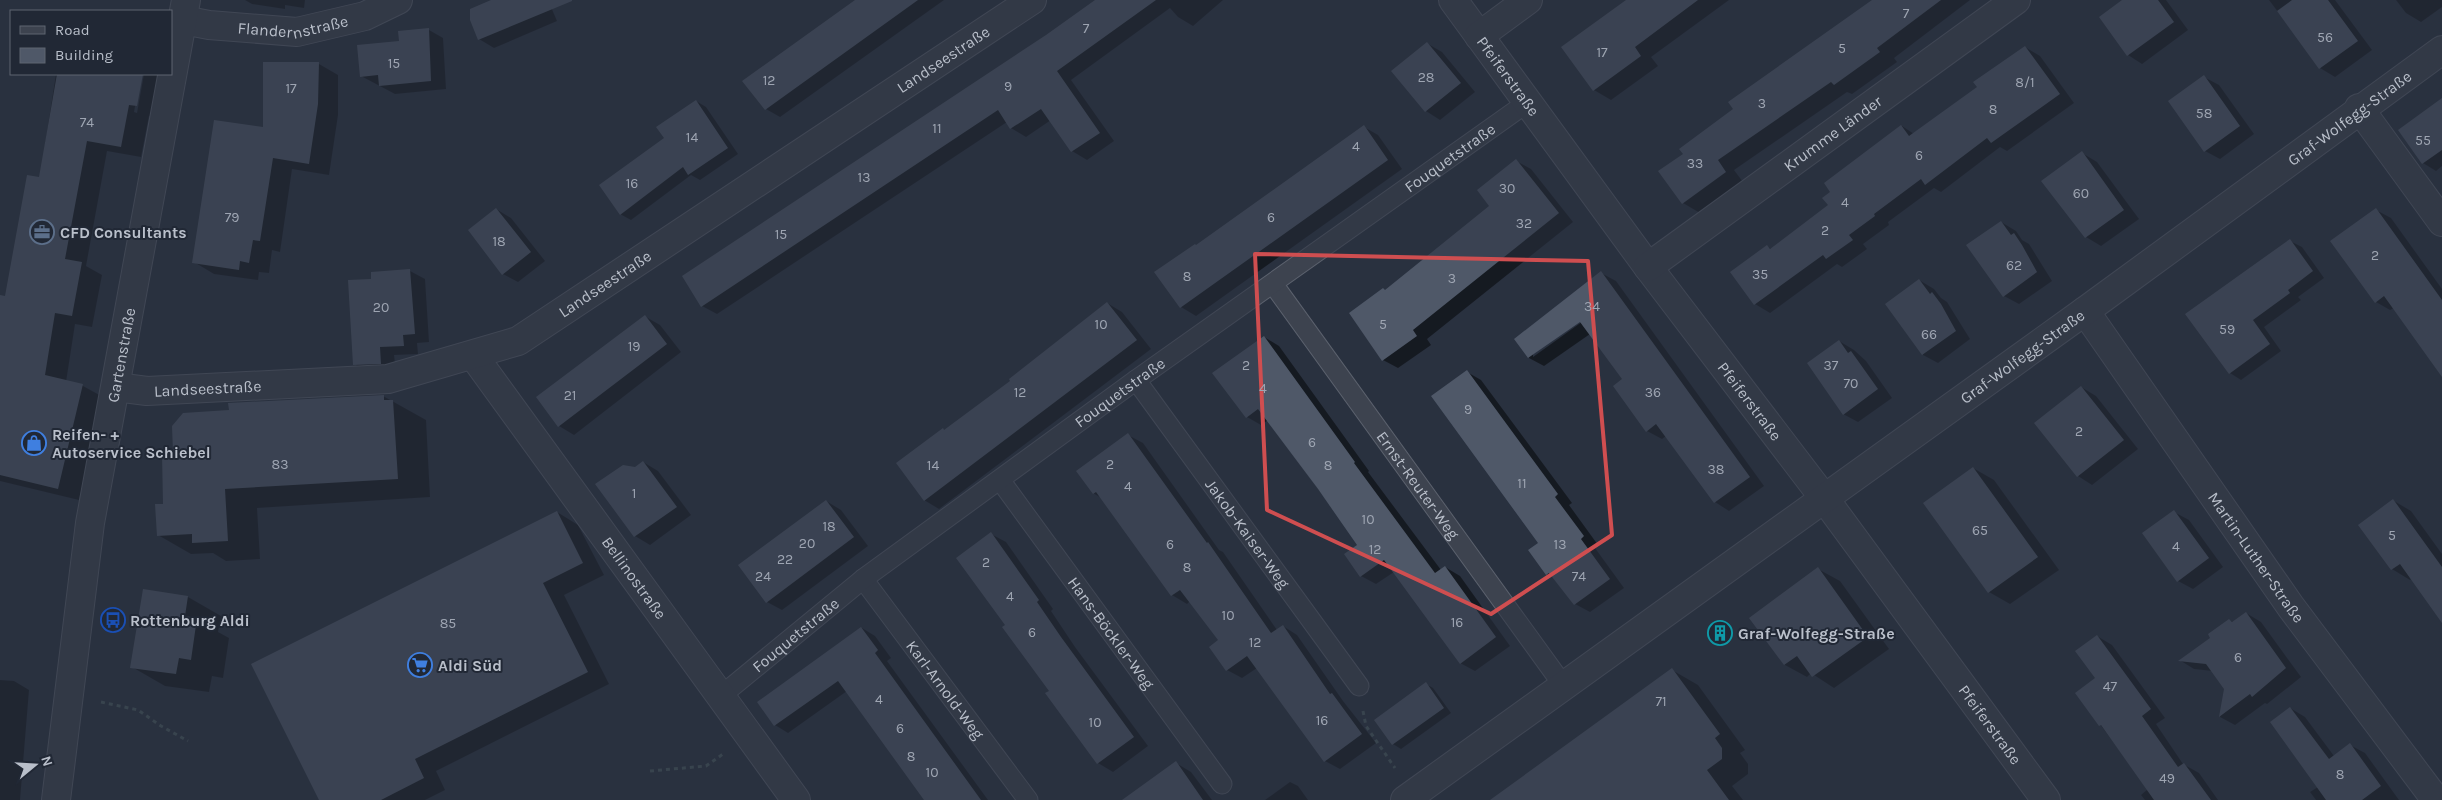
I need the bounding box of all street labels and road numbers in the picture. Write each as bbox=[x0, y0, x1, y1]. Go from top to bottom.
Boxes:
street label: Flandernstraße bbox=[237, 11, 350, 43]
street label: Landseestraße bbox=[893, 22, 993, 97]
street label: Pfeiferstraße bbox=[1473, 33, 1543, 120]
street label: Graf-Wolfegg-Straße bbox=[2284, 67, 2415, 170]
street label: Krumme Länder bbox=[1780, 91, 1886, 175]
street label: Fouquetstraße bbox=[1401, 119, 1499, 197]
street label: Landseestraße bbox=[555, 246, 655, 322]
street label: Gartenstraße bbox=[103, 306, 139, 404]
street label: Graf-Wolfegg-Straße bbox=[1956, 306, 2088, 408]
street label: Fouquetstraße bbox=[1071, 354, 1169, 432]
street label: Pfeiferstraße bbox=[1714, 358, 1786, 444]
street label: Landseestraße bbox=[154, 376, 262, 401]
street label: Ernst-Reuter-Weg bbox=[1372, 427, 1463, 543]
street label: Jakob-Kaiser-Weg bbox=[1201, 476, 1294, 592]
street label: Martin-Luther-Straße bbox=[2204, 488, 2308, 627]
street label: Bellinostraße bbox=[598, 533, 670, 623]
street label: Hans-Böckler-Weg bbox=[1064, 573, 1158, 693]
street label: Fouquetstraße bbox=[748, 594, 843, 676]
street label: Karl-Arnold-Weg bbox=[902, 637, 988, 743]
street label: Pfeiferstraße bbox=[1955, 681, 2025, 768]

